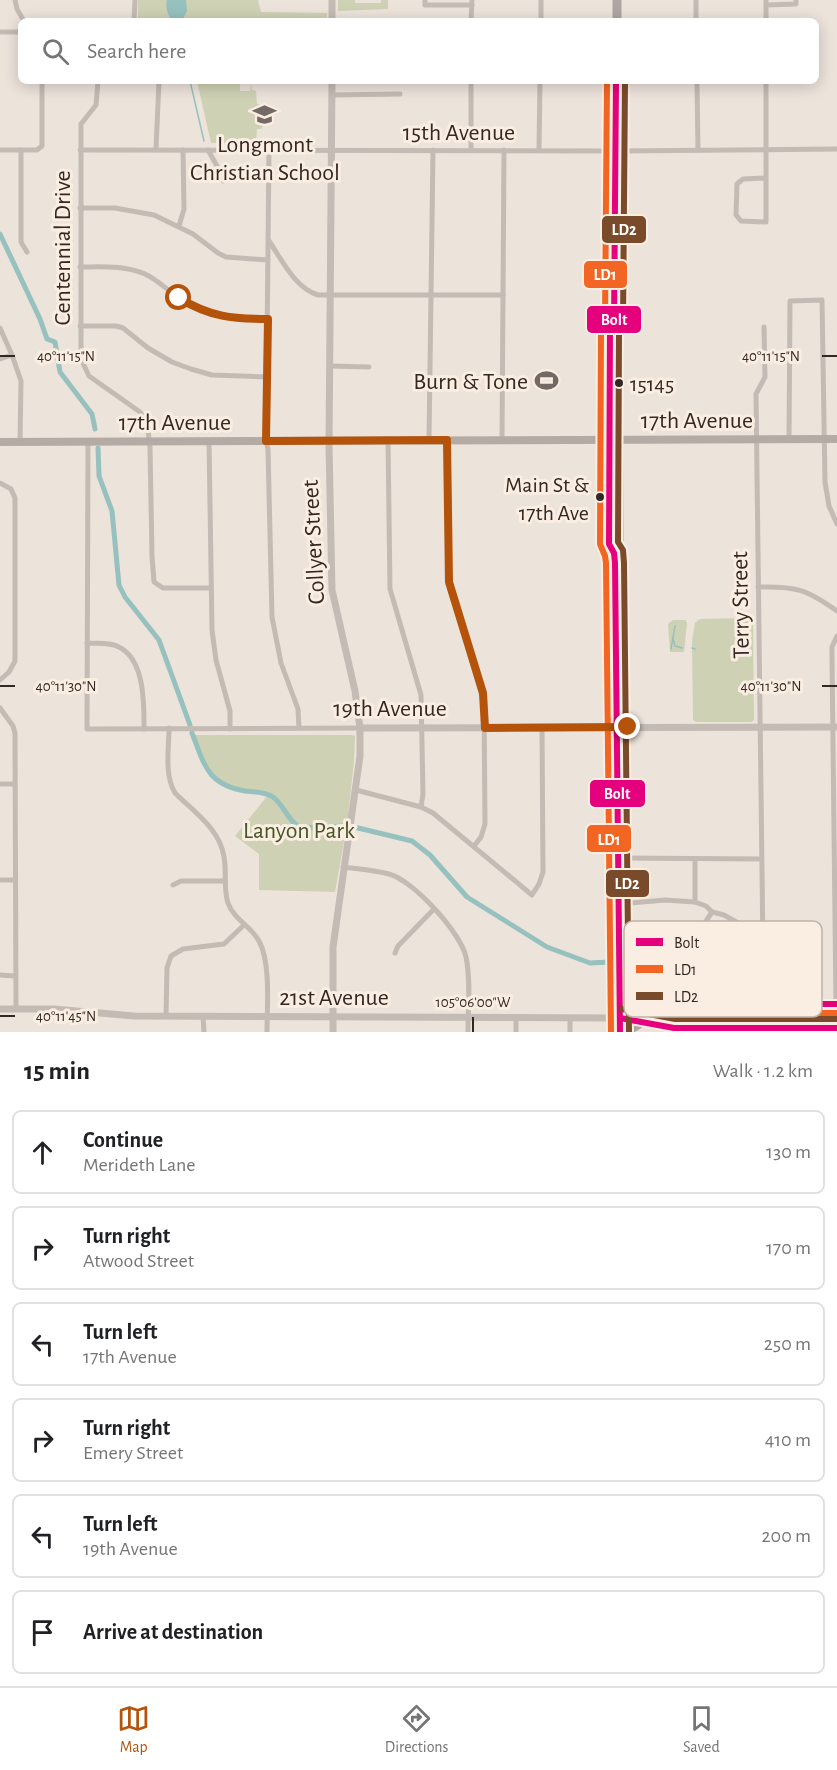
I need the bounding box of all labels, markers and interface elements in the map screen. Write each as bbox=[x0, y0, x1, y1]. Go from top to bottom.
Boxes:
search box bbox=[18, 18, 819, 84]
icon: search bbox=[39, 35, 72, 68]
text: Search here bbox=[87, 40, 186, 62]
school or university icon: Longmont Christian School bbox=[252, 101, 278, 127]
street label: 15th Avenue bbox=[403, 121, 515, 145]
place label: Longmont Christian School bbox=[190, 133, 340, 185]
street label: Centennial Drive bbox=[51, 170, 75, 326]
line badge: LD2 bbox=[601, 215, 647, 244]
text: LD2 bbox=[612, 222, 637, 238]
line badge: LD1 bbox=[583, 260, 628, 289]
text: LD1 bbox=[593, 267, 617, 283]
route start bbox=[165, 284, 191, 310]
line badge: Bolt bbox=[586, 305, 642, 334]
text: Bolt bbox=[601, 312, 628, 328]
text: 40°11'15"N bbox=[37, 349, 95, 364]
text: 40°11'15"N bbox=[742, 349, 800, 364]
sports icon: Burn & Tone bbox=[533, 368, 559, 394]
place label: Burn & Tone bbox=[413, 370, 528, 394]
place label: 15145 bbox=[630, 373, 674, 395]
marker: 15145 bbox=[613, 377, 625, 389]
street label: 17th Avenue bbox=[641, 409, 753, 433]
street label: 17th Avenue bbox=[119, 411, 231, 435]
place label: Main St & 17th Ave bbox=[505, 474, 590, 524]
street label: Collyer Street bbox=[299, 479, 329, 605]
marker: Main St & 17th Ave bbox=[594, 491, 606, 503]
street label: Terry Street bbox=[728, 551, 754, 659]
text: 40°11'30"N bbox=[36, 679, 96, 694]
text: 40°11'30"N bbox=[741, 679, 801, 694]
street label: 19th Avenue bbox=[333, 697, 447, 721]
route end bbox=[614, 713, 640, 739]
line badge: Bolt bbox=[589, 779, 646, 808]
text: Bolt bbox=[604, 786, 631, 802]
park label: Lanyon Park bbox=[243, 819, 355, 843]
line badge: LD1 bbox=[586, 824, 632, 853]
text: LD1 bbox=[597, 832, 621, 848]
line badge: LD2 bbox=[605, 869, 650, 898]
text: LD2 bbox=[615, 876, 640, 892]
legend bbox=[624, 921, 822, 1017]
text: Bolt bbox=[674, 935, 699, 951]
text: LD1 bbox=[674, 962, 697, 978]
street label: 21st Avenue bbox=[279, 986, 389, 1010]
text: LD2 bbox=[674, 989, 698, 1005]
text: 105°06'00"W bbox=[436, 995, 511, 1010]
text: 40°11'45"N bbox=[36, 1009, 96, 1024]
text: 15 min bbox=[24, 1058, 90, 1084]
text: Walk · 1.2 km bbox=[713, 1061, 813, 1081]
text: Continue bbox=[83, 1129, 163, 1151]
icon: ahead bbox=[26, 1136, 59, 1169]
text: 130 m bbox=[766, 1142, 811, 1162]
text: Merideth Lane bbox=[83, 1155, 195, 1175]
text: Turn right bbox=[83, 1225, 170, 1247]
icon: right bbox=[26, 1232, 59, 1265]
text: 170 m bbox=[766, 1238, 811, 1258]
text: Atwood Street bbox=[83, 1251, 194, 1271]
text: Turn left bbox=[83, 1321, 157, 1343]
icon: left bbox=[26, 1328, 59, 1361]
text: 250 m bbox=[764, 1334, 811, 1354]
text: 17th Avenue bbox=[83, 1347, 177, 1367]
text: Turn right bbox=[83, 1417, 170, 1439]
icon: right bbox=[26, 1424, 59, 1457]
text: 410 m bbox=[765, 1430, 811, 1450]
text: Emery Street bbox=[83, 1443, 183, 1463]
text: Turn left bbox=[83, 1513, 157, 1535]
icon: left bbox=[26, 1520, 59, 1553]
text: 200 m bbox=[761, 1526, 811, 1546]
text: 19th Avenue bbox=[83, 1539, 178, 1559]
icon: arrive bbox=[26, 1616, 59, 1649]
text: Arrive at destination bbox=[83, 1621, 263, 1643]
tab: Map bbox=[117, 1702, 150, 1757]
tab: Directions bbox=[385, 1702, 449, 1757]
tab: Saved bbox=[683, 1702, 720, 1757]

